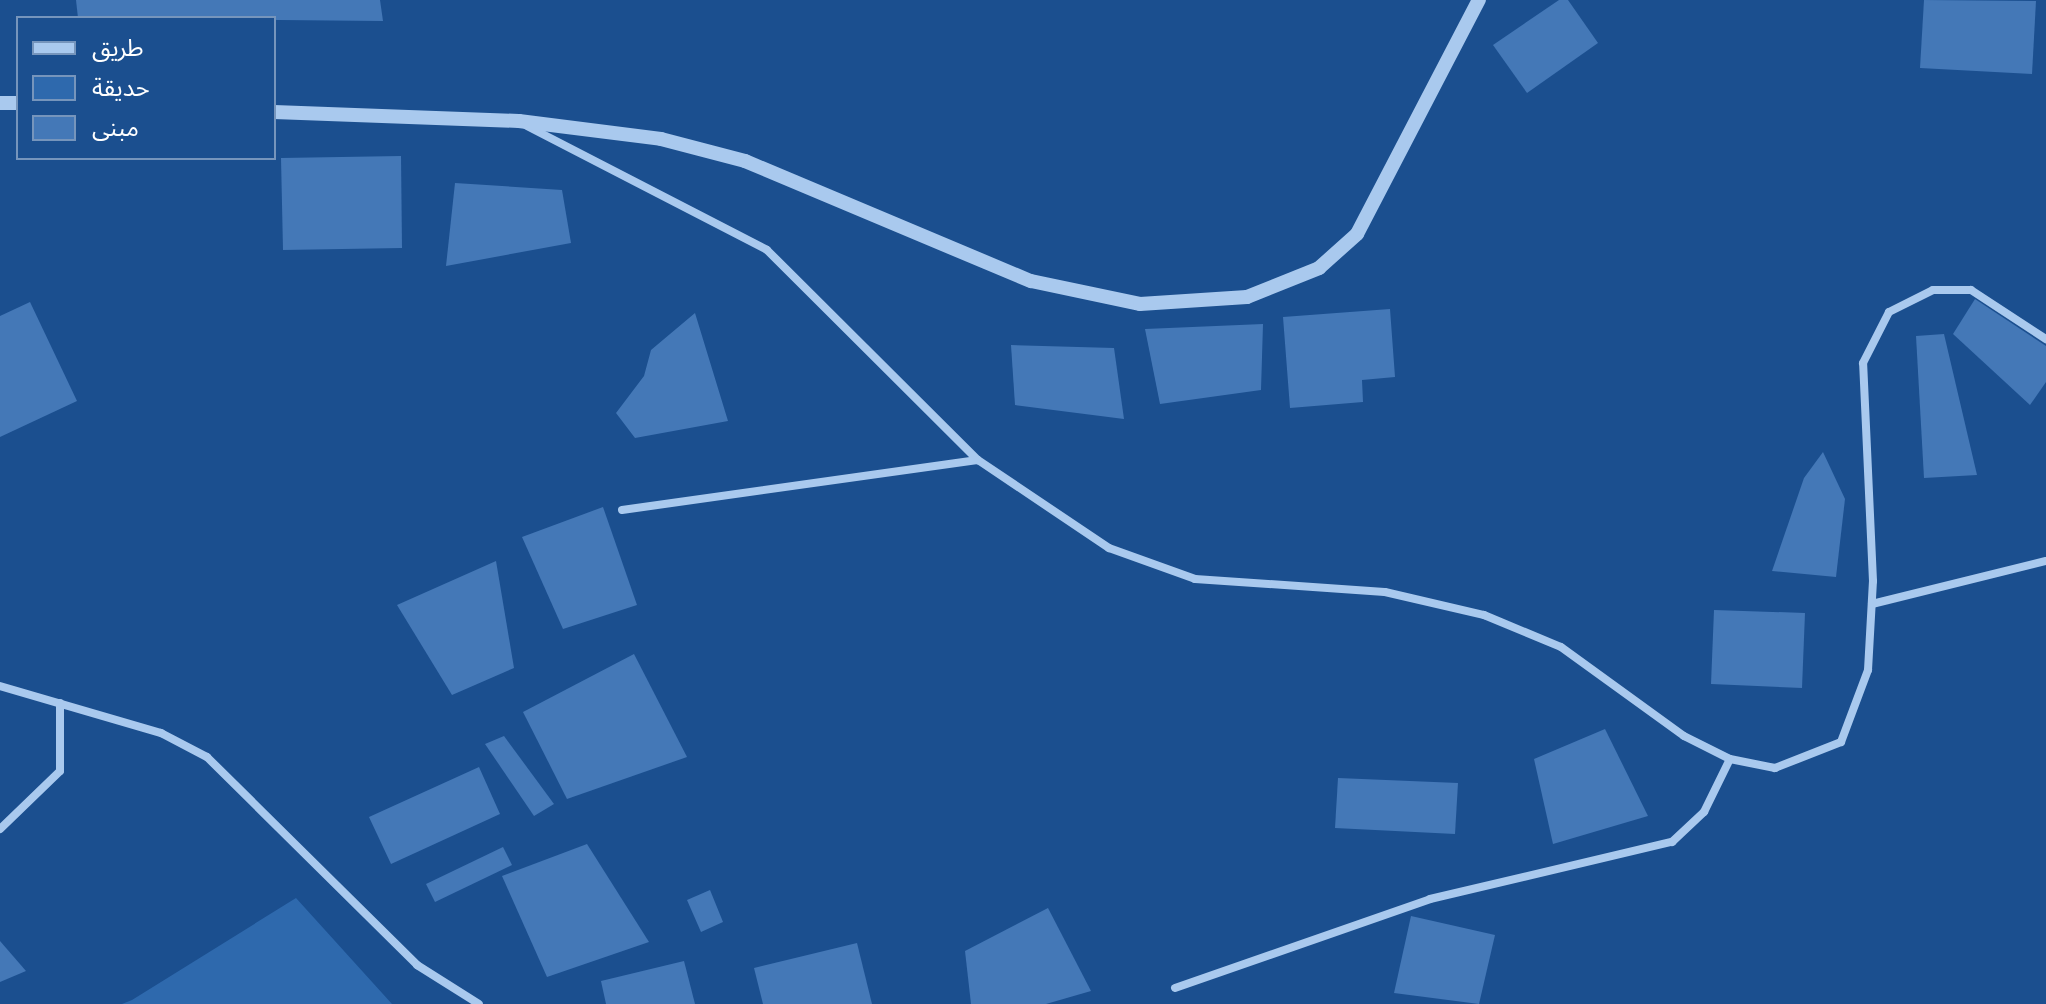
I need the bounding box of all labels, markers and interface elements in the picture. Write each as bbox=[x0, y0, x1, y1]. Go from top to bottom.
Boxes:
legend bbox=[16, 16, 276, 160]
text: طريق bbox=[92, 33, 144, 62]
text: حديقة bbox=[92, 73, 150, 102]
text: مبنى bbox=[92, 113, 139, 142]

